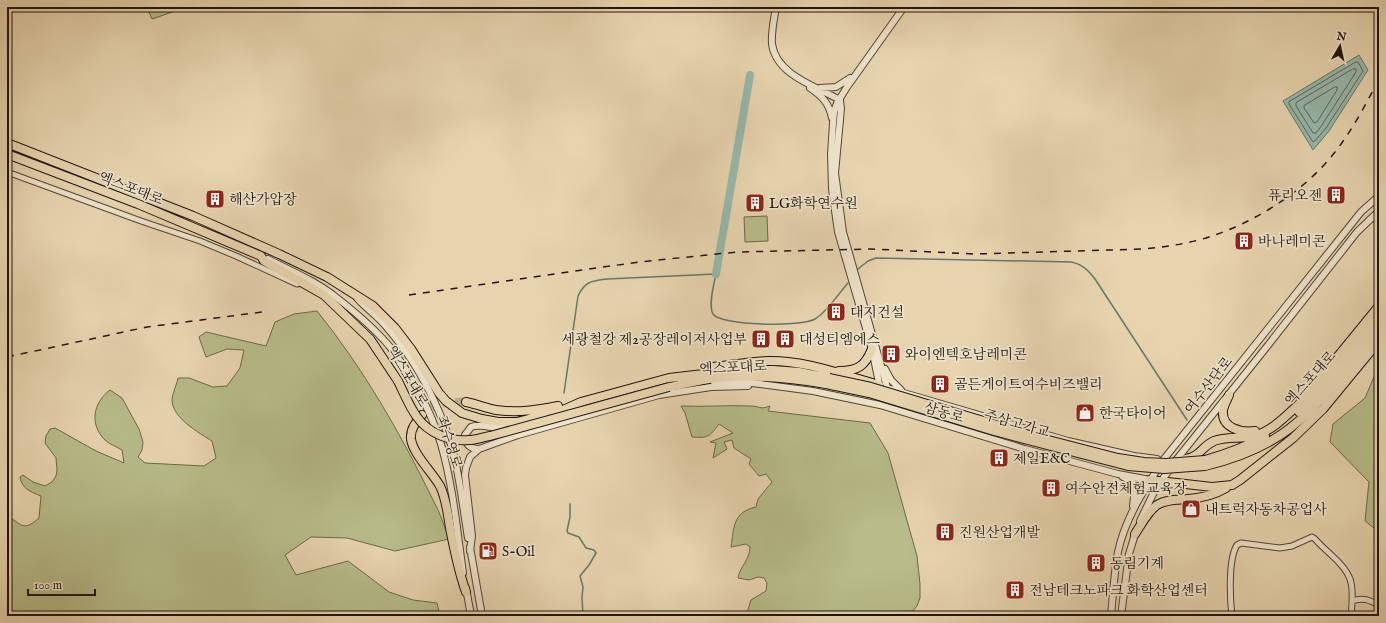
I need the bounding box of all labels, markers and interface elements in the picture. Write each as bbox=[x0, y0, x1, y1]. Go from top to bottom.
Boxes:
north arrow bbox=[1320, 26, 1360, 66]
text: N bbox=[1335, 29, 1348, 45]
street label: 엑스포대로 bbox=[96, 168, 166, 210]
building icon: 퓨리오젠 bbox=[1325, 184, 1347, 206]
place label: 퓨리오젠 bbox=[1268, 187, 1322, 205]
building icon: 해산가압장 bbox=[204, 188, 226, 210]
place label: 해산가압장 bbox=[229, 191, 297, 209]
building icon: LG화학연수원 bbox=[744, 192, 766, 214]
place label: LG화학연수원 bbox=[769, 195, 858, 213]
building icon: 바나레미콘 bbox=[1233, 230, 1255, 252]
place label: 바나레미콘 bbox=[1258, 233, 1326, 251]
building icon: 대지건설 bbox=[825, 301, 847, 323]
place label: 대지건설 bbox=[850, 304, 904, 322]
building icon: 세광철강 제2공장레이저사업부 bbox=[750, 328, 772, 350]
building icon: 대성티엠에스 bbox=[774, 328, 796, 350]
place label: 세광철강 제2공장레이저사업부 bbox=[562, 331, 747, 349]
place label: 대성티엠에스 bbox=[799, 331, 881, 349]
street label: 엑스포대로 bbox=[382, 343, 432, 411]
building icon: 와이엔텍호남레미콘 bbox=[880, 343, 902, 365]
place label: 와이엔텍호남레미콘 bbox=[905, 346, 1027, 364]
street label: 엑스포대로 bbox=[1281, 347, 1340, 410]
street label: 여수산단로 bbox=[1181, 353, 1237, 418]
street label: 엑스포대로 bbox=[699, 357, 768, 379]
building icon: 골든게이트여수비즈밸리 bbox=[929, 373, 951, 395]
place label: 골든게이트여수비즈밸리 bbox=[954, 376, 1103, 394]
street label: 삼동로 bbox=[922, 399, 966, 427]
shop icon: 한국타이어 bbox=[1074, 402, 1096, 424]
place label: 한국타이어 bbox=[1099, 405, 1167, 423]
street label: 주삼고가교 bbox=[982, 406, 1052, 442]
street label: 좌수영로 bbox=[433, 414, 466, 471]
building icon: 제일E&C bbox=[988, 447, 1010, 469]
place label: 제일E&C bbox=[1013, 450, 1070, 468]
building icon: 여수안전체험교육장 bbox=[1040, 477, 1062, 499]
place label: 여수안전체험교육장 bbox=[1065, 480, 1187, 498]
shop icon: 내트럭자동차공업사 bbox=[1180, 498, 1202, 520]
place label: 내트럭자동차공업사 bbox=[1205, 501, 1327, 519]
building icon: 진원산업개발 bbox=[934, 521, 956, 543]
place label: 진원산업개발 bbox=[959, 524, 1041, 542]
fuel station icon: S-Oil bbox=[477, 540, 499, 562]
place label: S-Oil bbox=[502, 543, 535, 561]
building icon: 동림기계 bbox=[1085, 552, 1107, 574]
place label: 동림기계 bbox=[1110, 555, 1164, 573]
scale bar bbox=[28, 571, 95, 597]
text: 100 m bbox=[34, 578, 62, 593]
building icon: 전남테크노파크 화학산업센터 bbox=[1004, 579, 1026, 601]
place label: 전남테크노파크 화학산업센터 bbox=[1029, 582, 1208, 600]

